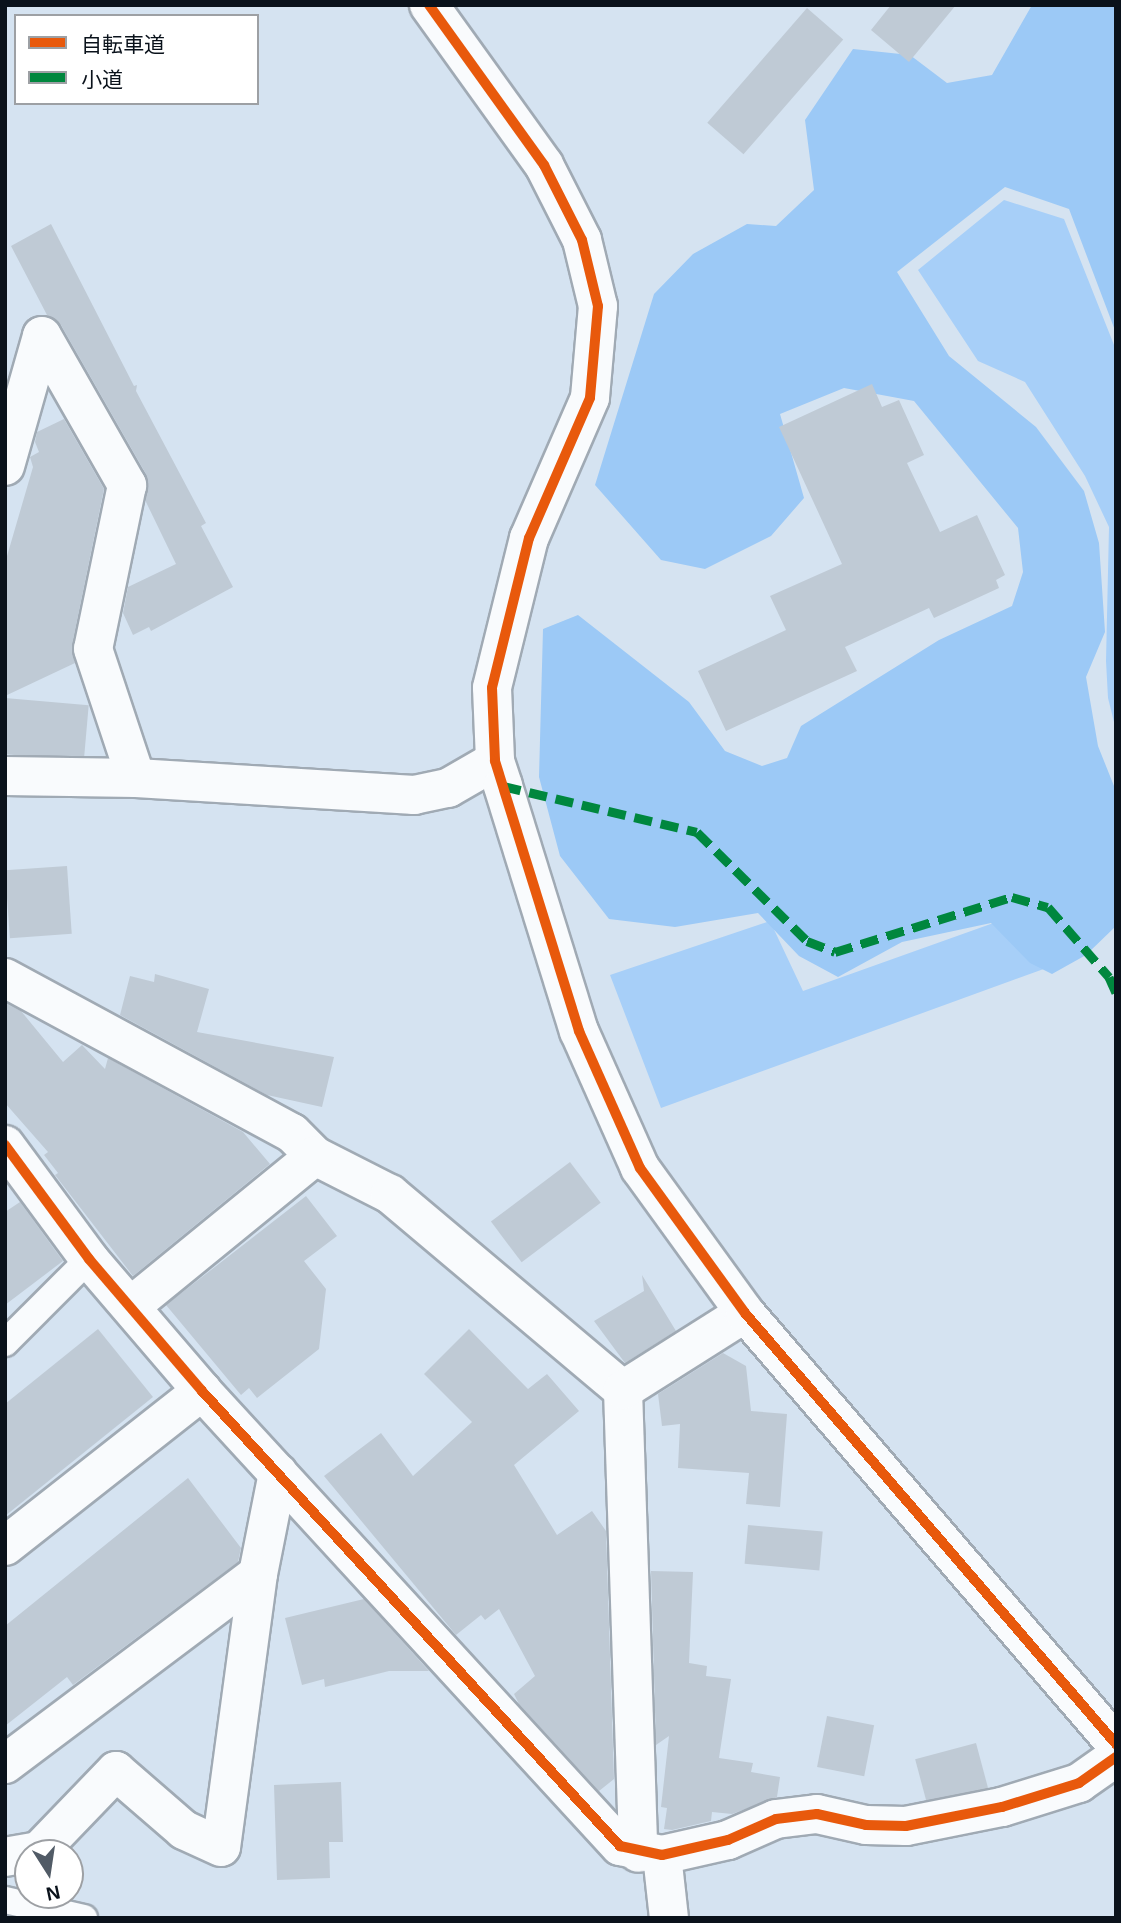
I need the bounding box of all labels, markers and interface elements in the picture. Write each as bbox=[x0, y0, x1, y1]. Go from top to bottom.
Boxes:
legend bbox=[14, 14, 259, 105]
text: 自転車道 bbox=[81, 33, 165, 56]
text: 小道 bbox=[81, 68, 123, 91]
north arrow bbox=[14, 1839, 84, 1909]
text: N bbox=[44, 1881, 62, 1905]

